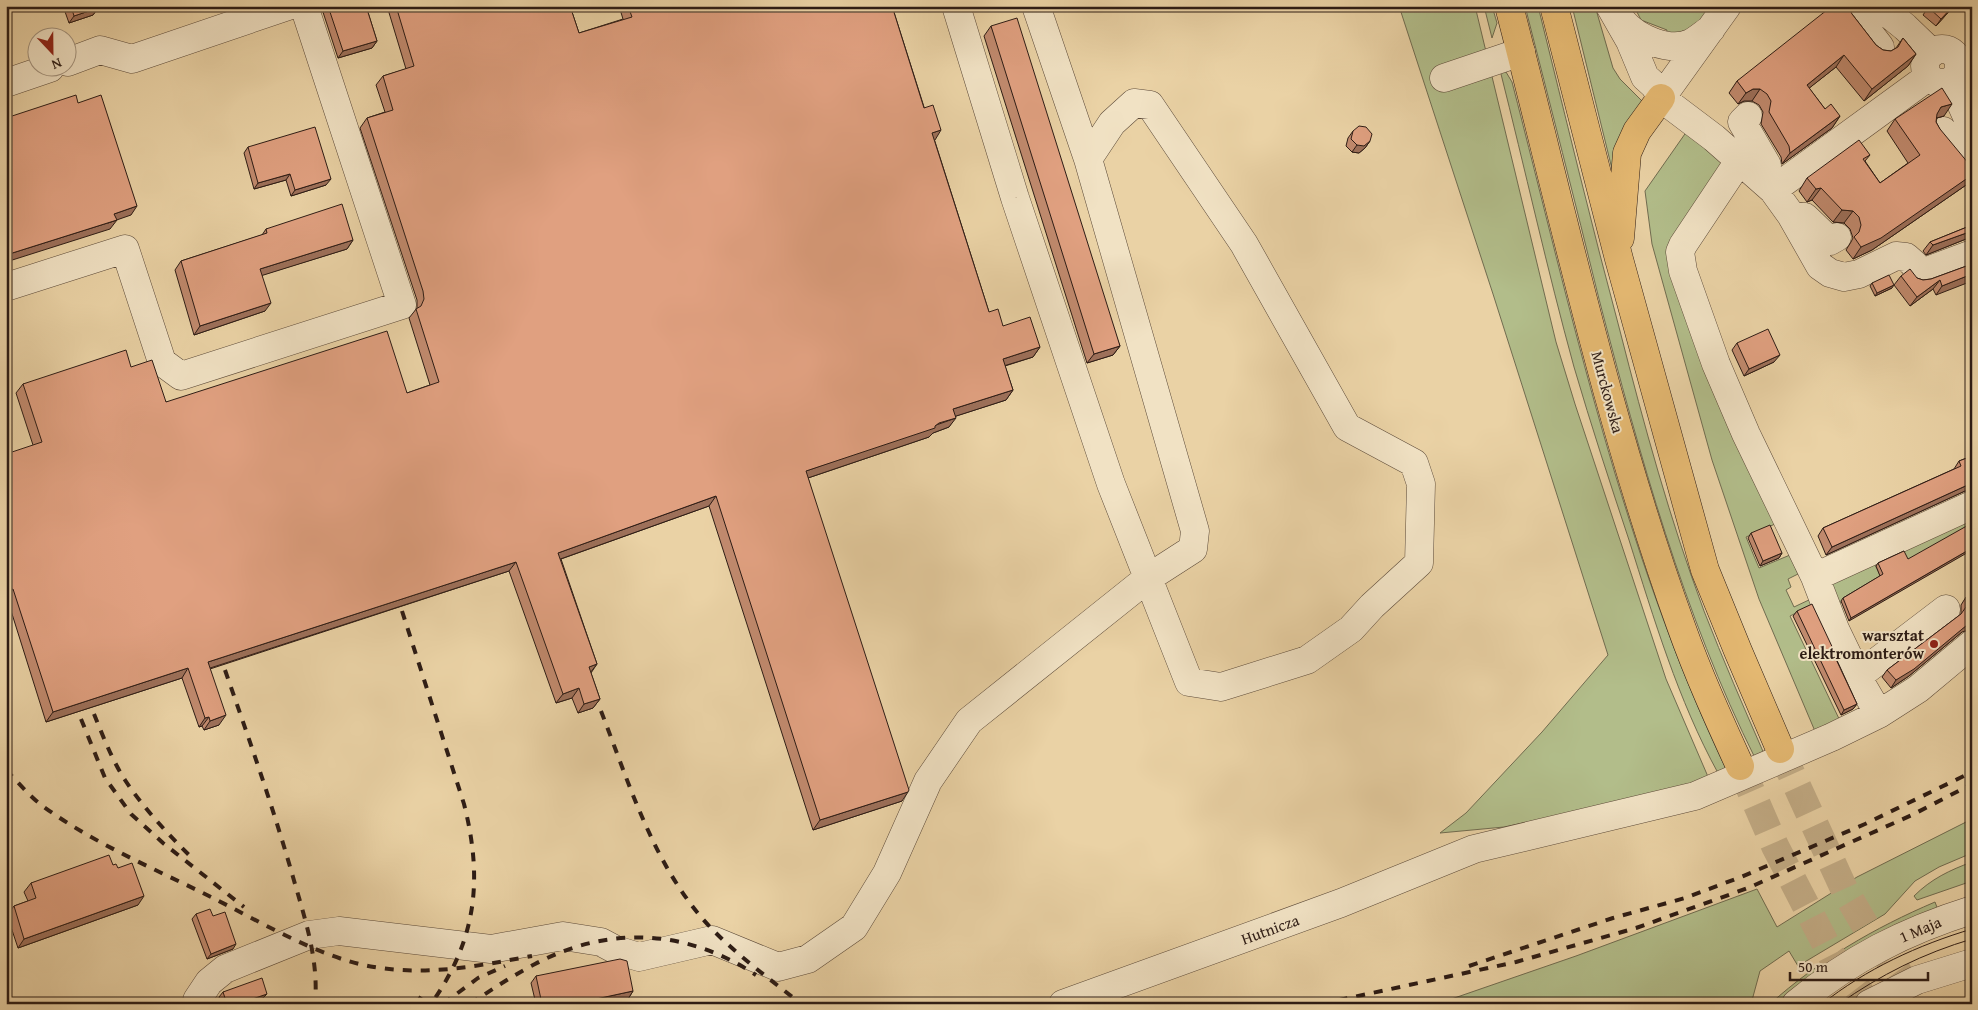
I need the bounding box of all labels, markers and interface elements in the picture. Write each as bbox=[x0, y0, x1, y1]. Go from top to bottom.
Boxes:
north arrow bbox=[28, 28, 78, 78]
text: N bbox=[48, 53, 65, 75]
street label: Murckowska bbox=[1586, 348, 1631, 436]
place label: warsztat elektromonterów bbox=[1800, 623, 1924, 665]
marker: warsztat elektromonterów bbox=[1928, 638, 1940, 650]
street label: Hutnicza bbox=[1238, 907, 1303, 951]
street label: 1 Maja bbox=[1895, 909, 1945, 949]
scale bar bbox=[1790, 950, 1928, 982]
text: 50 m bbox=[1798, 956, 1829, 977]

